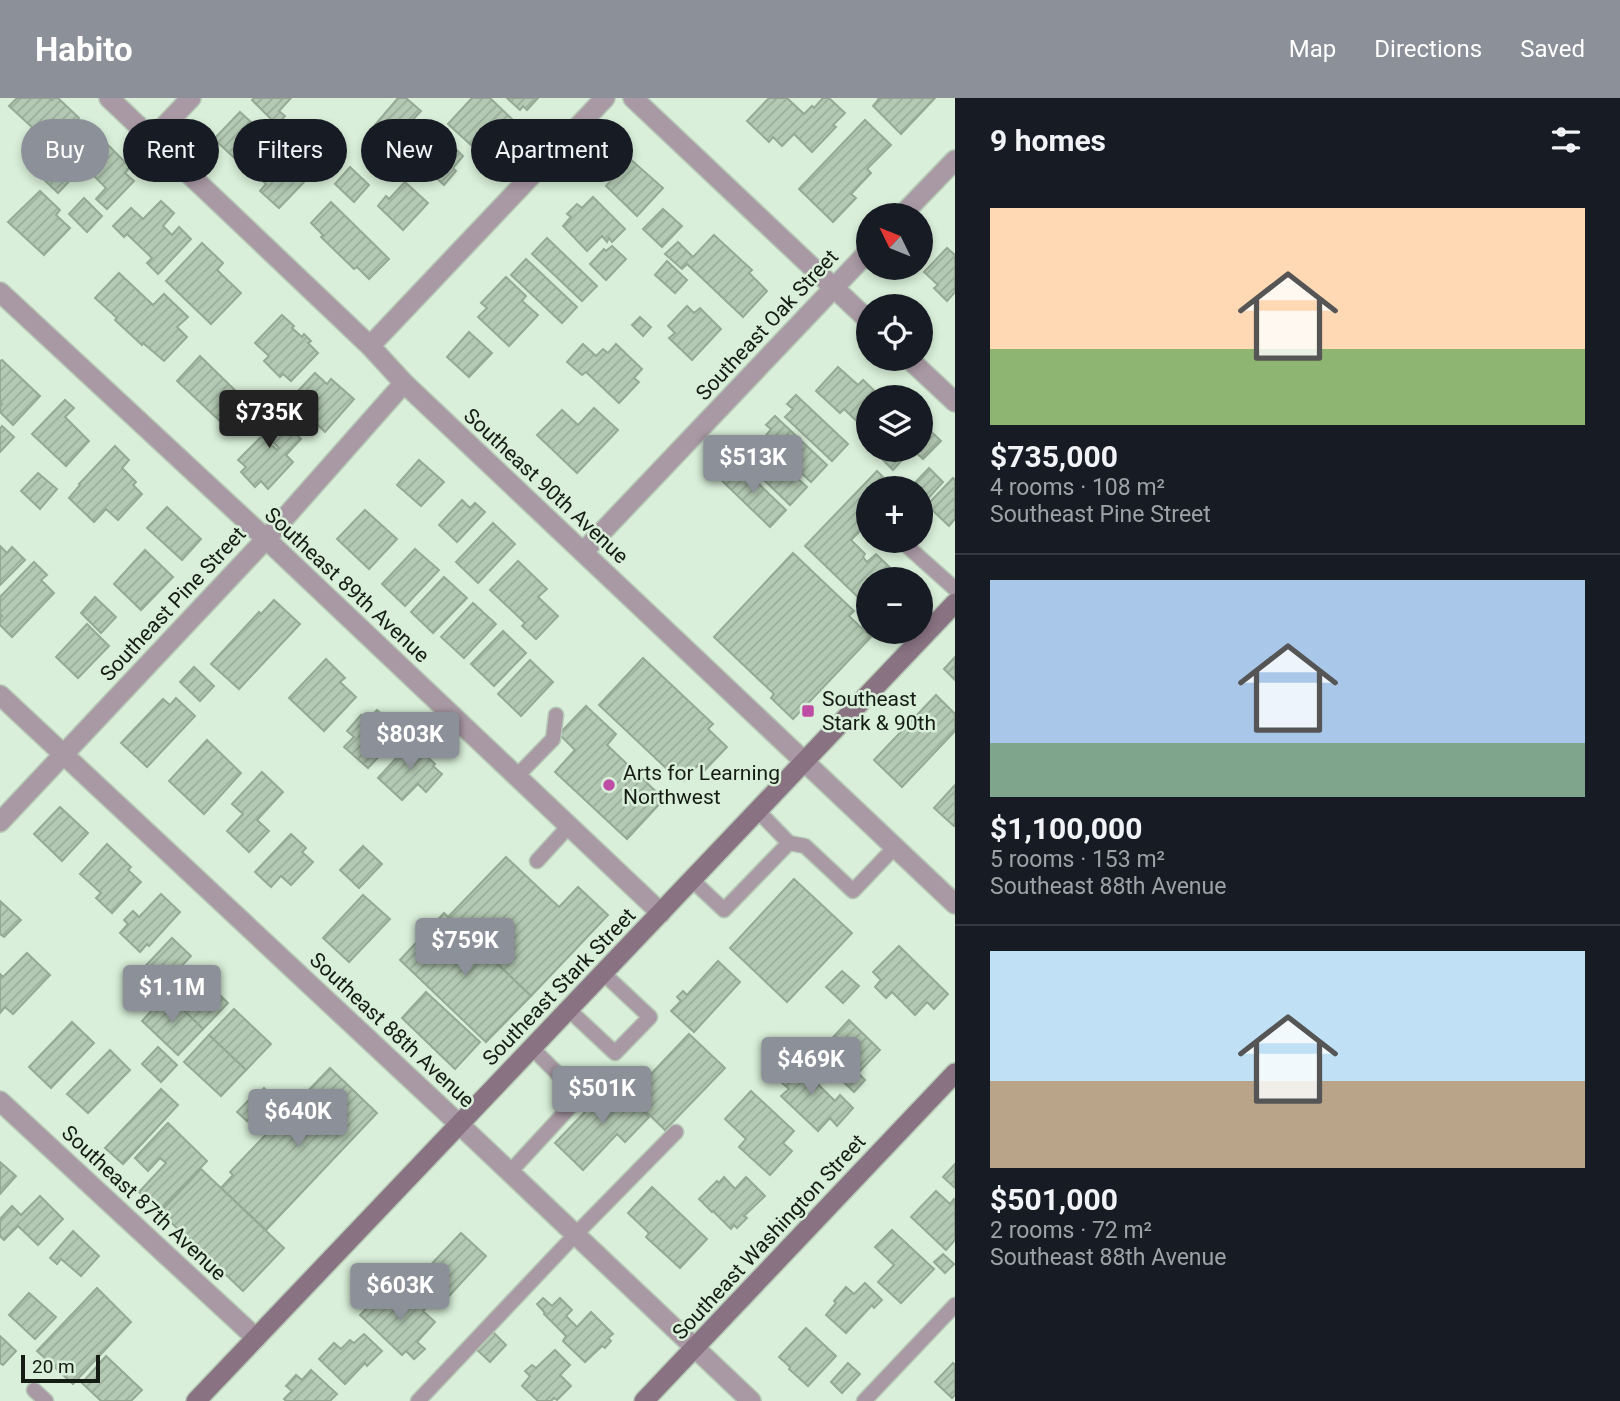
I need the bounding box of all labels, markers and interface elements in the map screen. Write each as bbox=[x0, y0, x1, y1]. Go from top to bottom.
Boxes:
text: Habito bbox=[35, 30, 133, 69]
text: Map bbox=[1289, 35, 1336, 63]
text: Directions bbox=[1374, 35, 1482, 63]
text: Saved bbox=[1520, 35, 1585, 63]
chip: Buy bbox=[21, 119, 109, 182]
chip: Rent bbox=[123, 119, 219, 182]
chip: Filters bbox=[233, 119, 347, 182]
chip: New bbox=[361, 119, 457, 182]
chip: Apartment bbox=[471, 119, 633, 182]
icon: filters bbox=[1547, 121, 1585, 159]
text: 9 homes bbox=[990, 123, 1106, 158]
north arrow bbox=[856, 203, 933, 280]
map controls bbox=[856, 203, 933, 644]
street label: Southeast Oak Street bbox=[691, 245, 843, 405]
icon: home bbox=[1225, 253, 1351, 379]
button: locate bbox=[856, 294, 933, 371]
button: layers bbox=[856, 385, 933, 462]
pin: $735K bbox=[220, 390, 318, 450]
text: $735K bbox=[235, 399, 303, 426]
street label: Southeast 90th Avenue bbox=[459, 404, 633, 568]
pin: $513K bbox=[704, 436, 802, 495]
text: $735,000 bbox=[990, 439, 1118, 474]
text: $513K bbox=[719, 444, 787, 471]
text: 4 rooms · 108 m² bbox=[990, 474, 1165, 501]
button: + bbox=[856, 476, 933, 553]
text: Southeast Pine Street bbox=[990, 501, 1211, 528]
street label: Southeast 89th Avenue bbox=[260, 503, 434, 667]
street label: Southeast Pine Street bbox=[95, 522, 251, 686]
button: − bbox=[856, 567, 933, 644]
icon: home bbox=[1225, 625, 1351, 751]
place label: Southeast Stark & 90th bbox=[822, 687, 936, 735]
marker: Southeast Stark & 90th bbox=[800, 703, 816, 719]
pin: $803K bbox=[361, 712, 459, 772]
text: $803K bbox=[376, 721, 444, 748]
place label: Arts for Learning Northwest bbox=[623, 761, 780, 809]
marker: Arts for Learning Northwest bbox=[601, 777, 617, 793]
text: $1,100,000 bbox=[990, 811, 1142, 846]
text: 5 rooms · 153 m² bbox=[990, 846, 1165, 873]
text: Southeast 88th Avenue bbox=[990, 873, 1226, 900]
street label: Southeast Stark Street bbox=[478, 903, 640, 1071]
pin: $759K bbox=[416, 918, 514, 978]
text: $759K bbox=[431, 927, 499, 954]
street label: Southeast 88th Avenue bbox=[305, 948, 479, 1112]
pin: $1.1M bbox=[123, 965, 221, 1025]
text: $1.1M bbox=[139, 974, 205, 1001]
icon: home bbox=[1225, 996, 1351, 1122]
pin: $469K bbox=[762, 1038, 860, 1097]
text: $469K bbox=[777, 1046, 845, 1073]
pin: $501K bbox=[553, 1066, 651, 1126]
text: $501K bbox=[568, 1075, 636, 1102]
pin: $640K bbox=[249, 1090, 347, 1149]
text: $640K bbox=[264, 1098, 332, 1125]
street label: Southeast 87th Avenue bbox=[57, 1121, 231, 1285]
street label: Southeast Washington Street bbox=[668, 1129, 870, 1344]
text: $501,000 bbox=[990, 1182, 1118, 1217]
text: 2 rooms · 72 m² bbox=[990, 1217, 1152, 1244]
text: Southeast 88th Avenue bbox=[990, 1244, 1226, 1271]
pin: $603K bbox=[351, 1264, 449, 1323]
text: $603K bbox=[366, 1272, 434, 1299]
scale bar bbox=[21, 1352, 100, 1384]
text: 20 m bbox=[32, 1355, 75, 1378]

